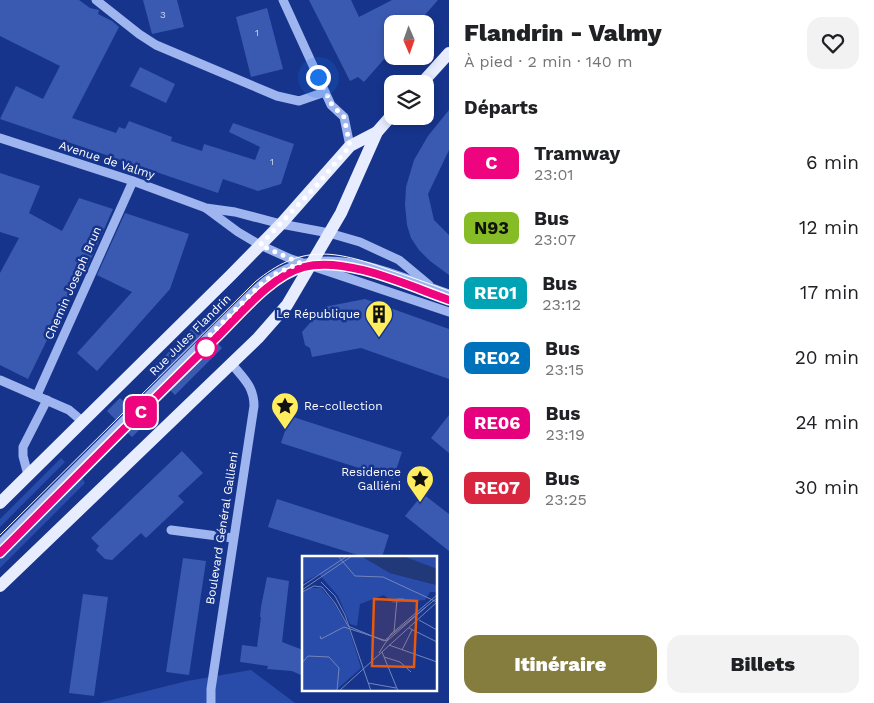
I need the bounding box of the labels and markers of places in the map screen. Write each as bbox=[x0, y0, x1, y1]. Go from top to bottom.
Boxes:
building icon: Le République bbox=[364, 299, 394, 338]
place label: Le République bbox=[276, 307, 360, 321]
unlabelled marker bbox=[195, 337, 217, 359]
place icon: Re-collection bbox=[270, 391, 300, 430]
place label: Re-collection bbox=[304, 399, 383, 413]
place icon: Residence Galliéni bbox=[405, 464, 435, 503]
place label: Residence Galliéni bbox=[341, 465, 401, 493]

